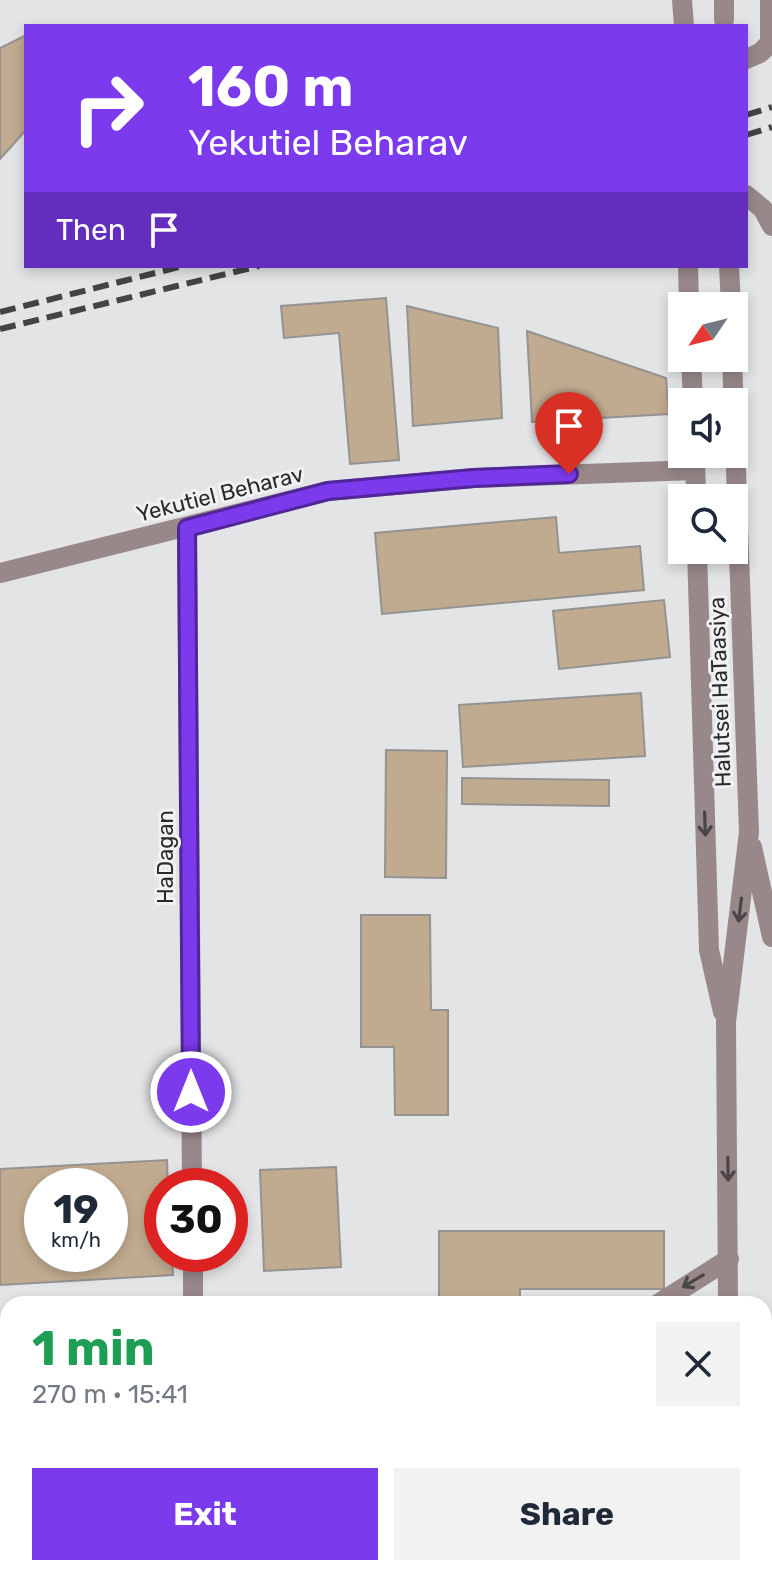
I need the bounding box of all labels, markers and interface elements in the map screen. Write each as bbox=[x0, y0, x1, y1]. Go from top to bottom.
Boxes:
text: 160 m bbox=[188, 54, 354, 120]
icon: right bbox=[56, 56, 160, 160]
text: Yekutiel Beharav bbox=[188, 121, 468, 164]
icon: arrive bbox=[142, 208, 186, 252]
text: Then bbox=[56, 212, 126, 248]
north arrow bbox=[668, 292, 748, 372]
map controls bbox=[668, 292, 748, 564]
button: sound bbox=[668, 388, 748, 468]
pin bbox=[535, 392, 603, 474]
icon: arrive bbox=[547, 404, 591, 448]
street label: Yekutiel Beharav bbox=[134, 460, 306, 528]
button: search bbox=[668, 484, 748, 564]
street label: Halutsei HaTaasiya bbox=[703, 596, 737, 788]
street label: HaDagan bbox=[152, 810, 179, 904]
one-way arrow bbox=[698, 810, 713, 837]
one-way arrow bbox=[732, 896, 747, 923]
position arrow bbox=[149, 1050, 233, 1134]
one-way arrow bbox=[720, 1155, 736, 1182]
speed limit sign: 30 bbox=[144, 1168, 248, 1272]
text: 19 bbox=[53, 1186, 99, 1233]
text: km/h bbox=[51, 1228, 101, 1252]
one-way arrow bbox=[683, 1273, 705, 1289]
text: 1 min bbox=[32, 1320, 155, 1377]
button: close bbox=[656, 1322, 740, 1406]
text: 270 m · 15:41 bbox=[32, 1379, 188, 1410]
button: Exit bbox=[32, 1468, 378, 1560]
button: Share bbox=[394, 1468, 740, 1560]

